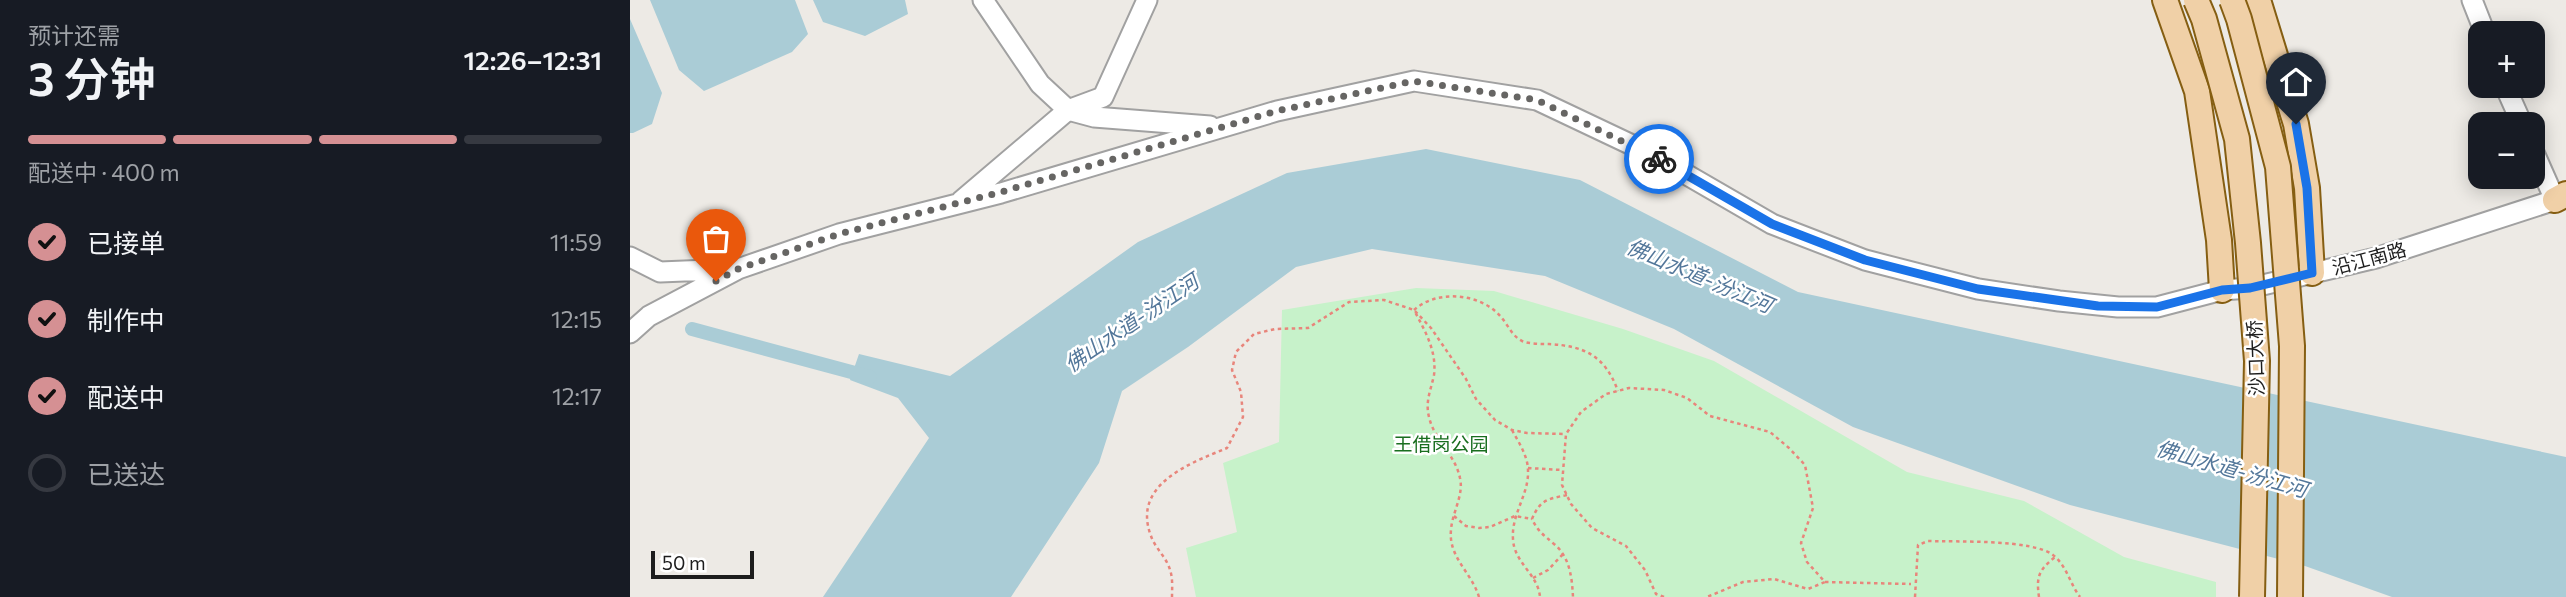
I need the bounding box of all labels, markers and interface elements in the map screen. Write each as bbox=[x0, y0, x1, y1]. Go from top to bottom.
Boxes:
text: 预计还需 bbox=[28, 21, 120, 49]
map controls bbox=[2468, 21, 2545, 189]
button: + bbox=[2468, 21, 2545, 98]
text: 12:26–12:31 bbox=[463, 44, 602, 75]
text: 3 分钟 bbox=[28, 49, 155, 105]
pin bbox=[2266, 52, 2326, 124]
icon: home bbox=[2277, 63, 2315, 101]
button: − bbox=[2468, 112, 2545, 189]
courier bbox=[1624, 124, 1694, 194]
icon: bike bbox=[1640, 140, 1678, 178]
text: 配送中 · 400 m bbox=[28, 158, 180, 186]
pin bbox=[686, 209, 746, 281]
icon: bag bbox=[697, 220, 735, 258]
icon: check bbox=[28, 223, 66, 261]
text: 已接单 bbox=[87, 227, 165, 258]
text: 11:59 bbox=[550, 228, 602, 256]
water label: 佛山水道-汾江河 bbox=[1623, 233, 1780, 319]
street label: 沿江南路 bbox=[2329, 237, 2409, 279]
water label: 佛山水道-汾江河 bbox=[1059, 266, 1206, 376]
icon: check bbox=[28, 300, 66, 338]
text: 制作中 bbox=[87, 304, 165, 335]
text: 12:15 bbox=[551, 305, 602, 333]
street label: 沙口大桥 bbox=[2242, 320, 2268, 396]
icon: check bbox=[28, 377, 66, 415]
text: 配送中 bbox=[87, 381, 165, 412]
text: 12:17 bbox=[552, 382, 602, 410]
park label: 王借岗公园 bbox=[1393, 432, 1489, 455]
water label: 佛山水道-汾江河 bbox=[2154, 435, 2314, 503]
text: 已送达 bbox=[87, 458, 165, 489]
scale bar bbox=[651, 548, 754, 580]
text: 50 m bbox=[662, 551, 706, 574]

